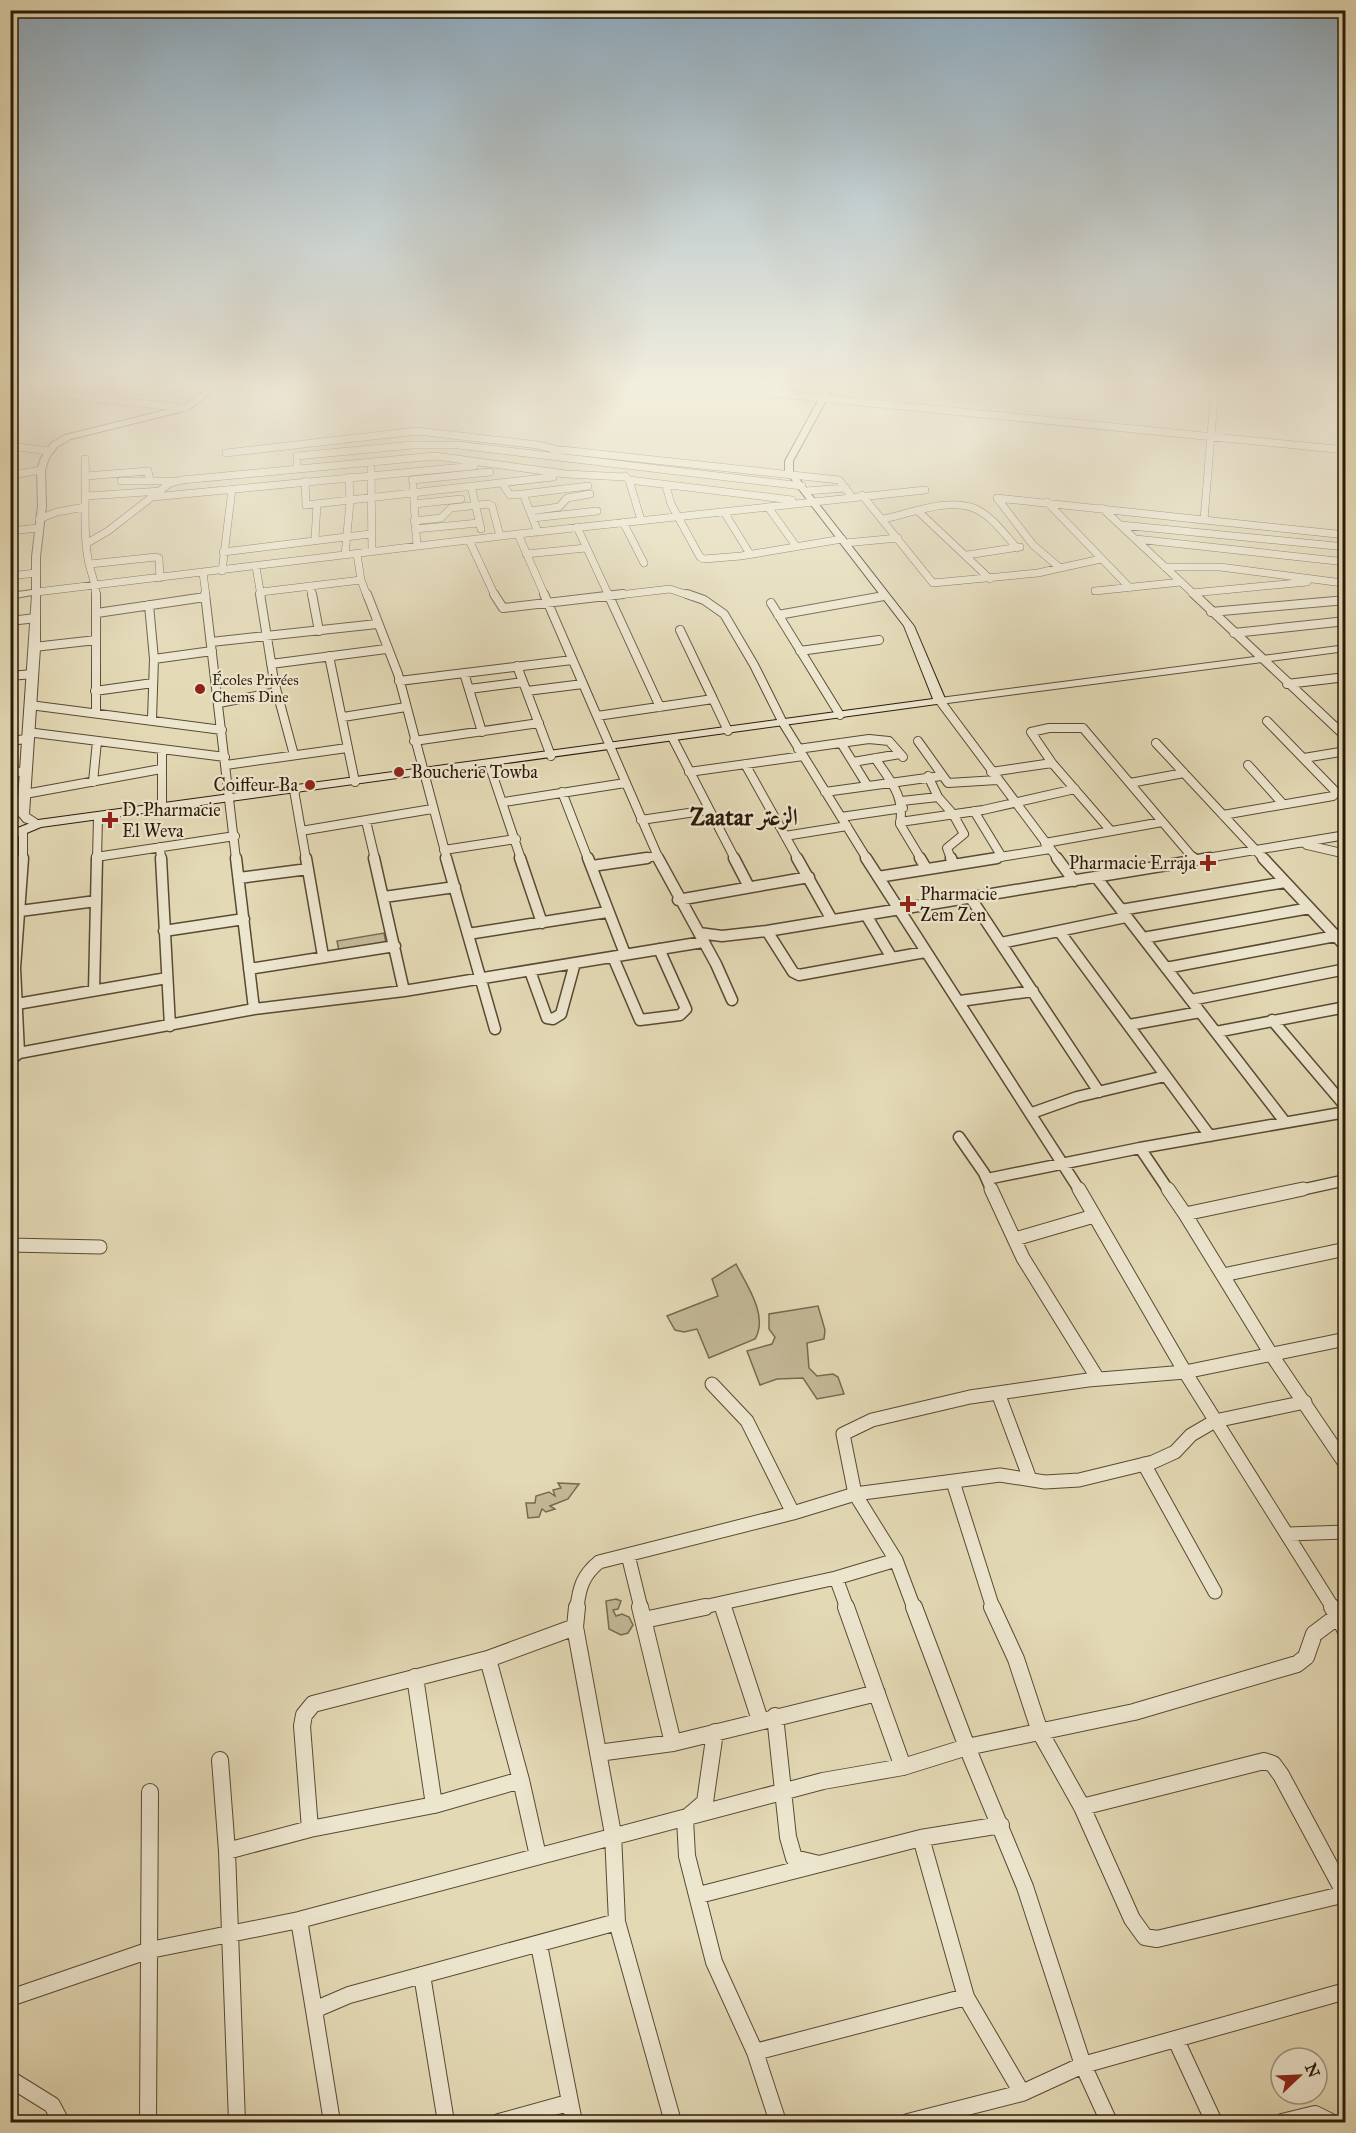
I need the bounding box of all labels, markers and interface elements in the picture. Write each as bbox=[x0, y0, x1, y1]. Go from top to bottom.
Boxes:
place label: Écoles Privées Chems Dine bbox=[212, 670, 299, 706]
marker: Écoles Privées Chems Dine bbox=[193, 682, 207, 696]
place label: Boucherie Towba bbox=[411, 761, 538, 783]
marker: Boucherie Towba bbox=[392, 765, 406, 779]
place label: Coiffeur Ba bbox=[214, 774, 298, 796]
marker: Coiffeur Ba bbox=[303, 778, 317, 792]
place label: D. Pharmacie El Weva bbox=[122, 799, 221, 842]
district label: Zaatar الزعتر bbox=[690, 802, 798, 832]
marker: D. Pharmacie El Weva bbox=[103, 813, 117, 827]
place label: Pharmacie Erraja bbox=[1069, 852, 1196, 874]
marker: Pharmacie Erraja bbox=[1201, 856, 1215, 870]
place label: Pharmacie Zem Zen bbox=[920, 883, 997, 926]
marker: Pharmacie Zem Zen bbox=[901, 897, 915, 911]
north arrow bbox=[1269, 2046, 1329, 2106]
text: N bbox=[1301, 2060, 1324, 2081]

